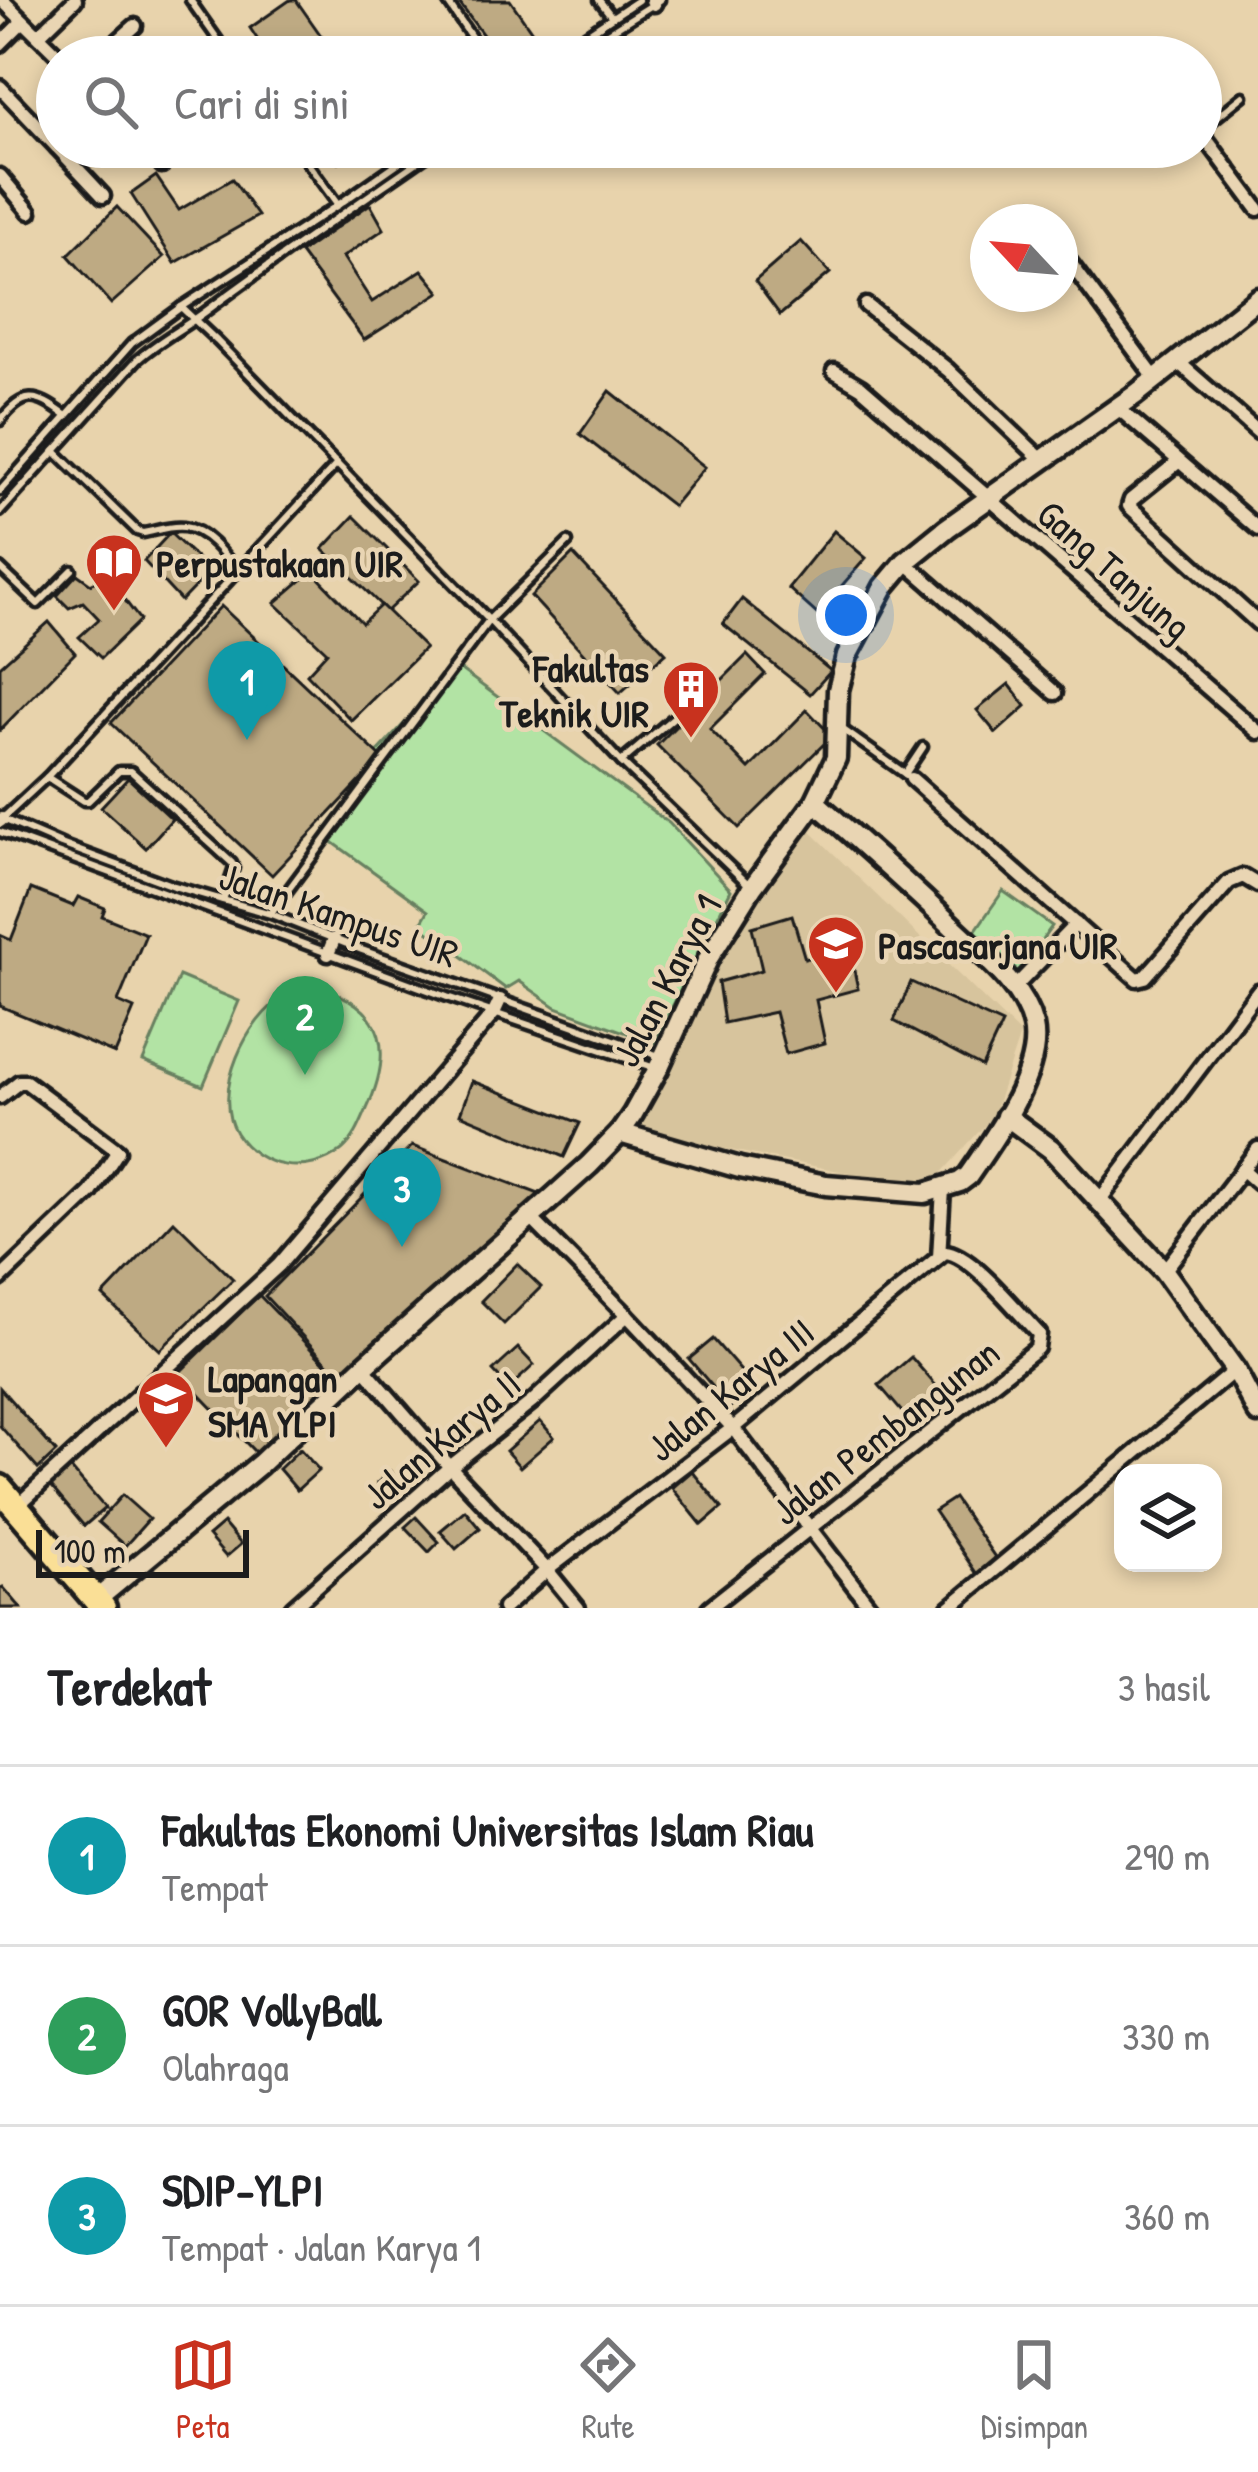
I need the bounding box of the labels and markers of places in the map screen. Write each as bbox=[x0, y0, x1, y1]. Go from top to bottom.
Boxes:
library icon: Perpustakaan UIR bbox=[83, 531, 145, 613]
place label: Perpustakaan UIR bbox=[156, 536, 403, 590]
pin: 1 bbox=[208, 641, 286, 740]
place label: Fakultas Teknik UIR bbox=[498, 641, 649, 739]
building icon: Fakultas Teknik UIR bbox=[660, 658, 722, 740]
school or university icon: Pascasarjana UIR bbox=[805, 913, 867, 995]
place label: Pascasarjana UIR bbox=[878, 918, 1118, 971]
pin: 2 bbox=[266, 976, 344, 1075]
pin: 3 bbox=[363, 1148, 441, 1247]
place label: Lapangan SMA YLPI bbox=[208, 1351, 338, 1449]
school or university icon: Lapangan SMA YLPI bbox=[135, 1368, 197, 1450]

